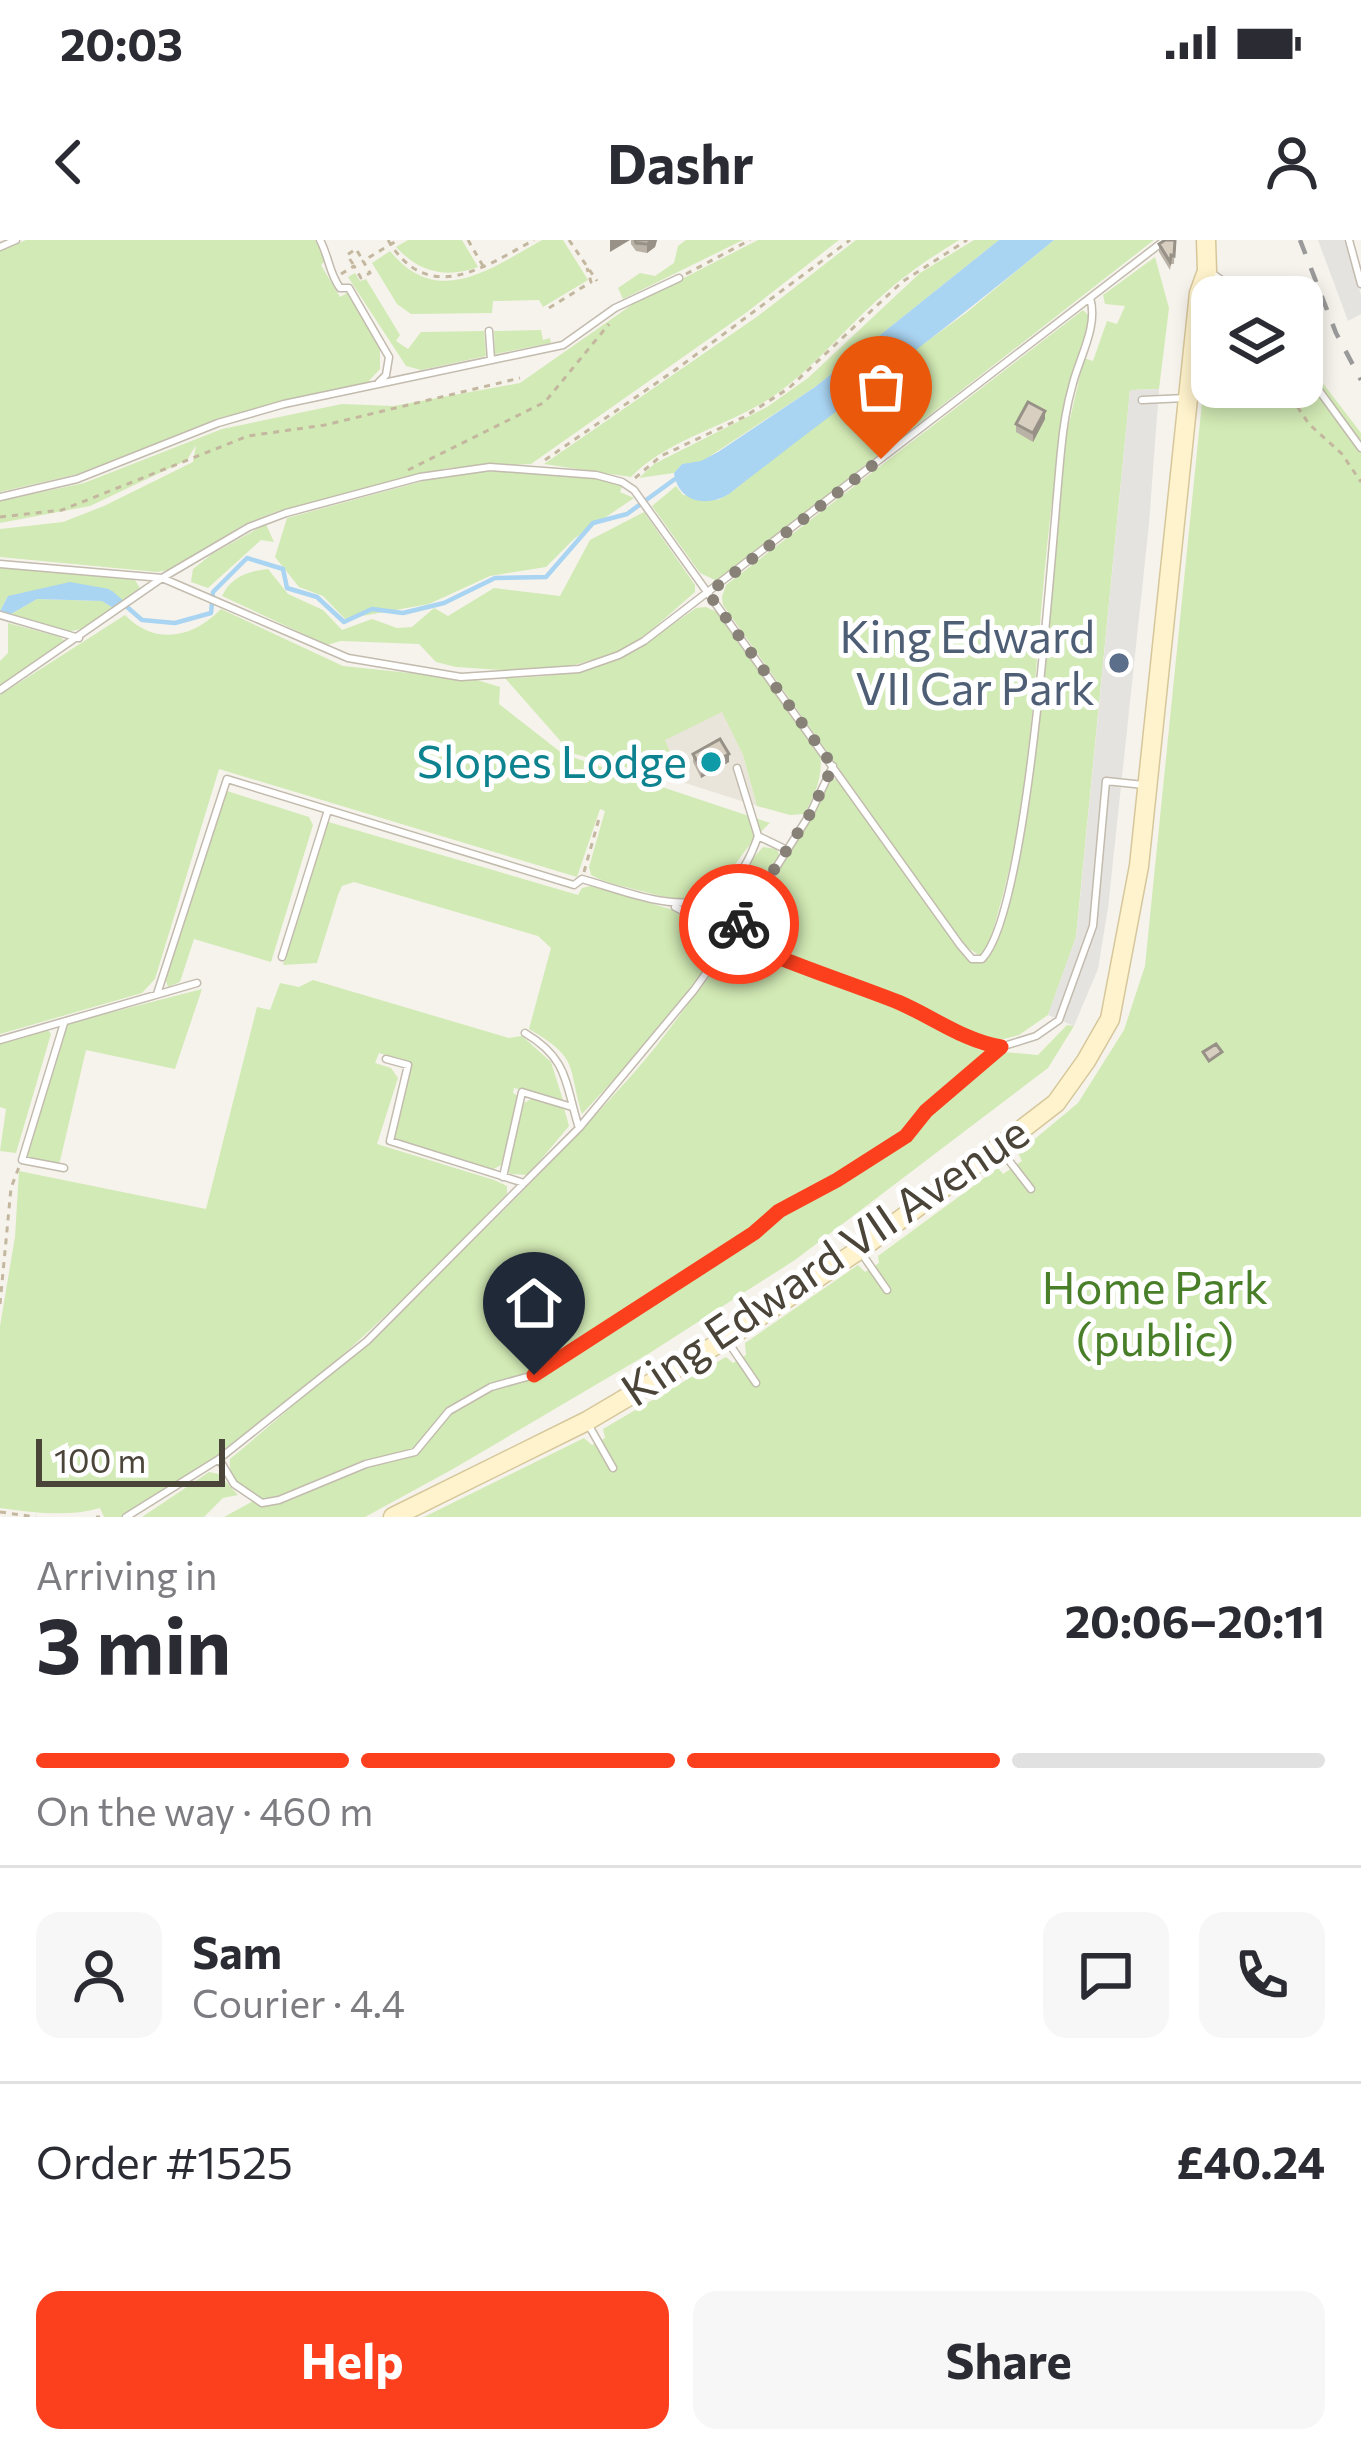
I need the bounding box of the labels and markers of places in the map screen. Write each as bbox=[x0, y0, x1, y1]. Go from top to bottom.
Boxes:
pin bbox=[830, 336, 932, 459]
place label: King Edward VII Car Park bbox=[839, 607, 1095, 714]
marker: King Edward VII Car Park bbox=[1106, 650, 1132, 676]
place label: Slopes Lodge bbox=[417, 732, 687, 787]
marker: Slopes Lodge bbox=[698, 749, 724, 775]
pin bbox=[483, 1252, 585, 1375]

